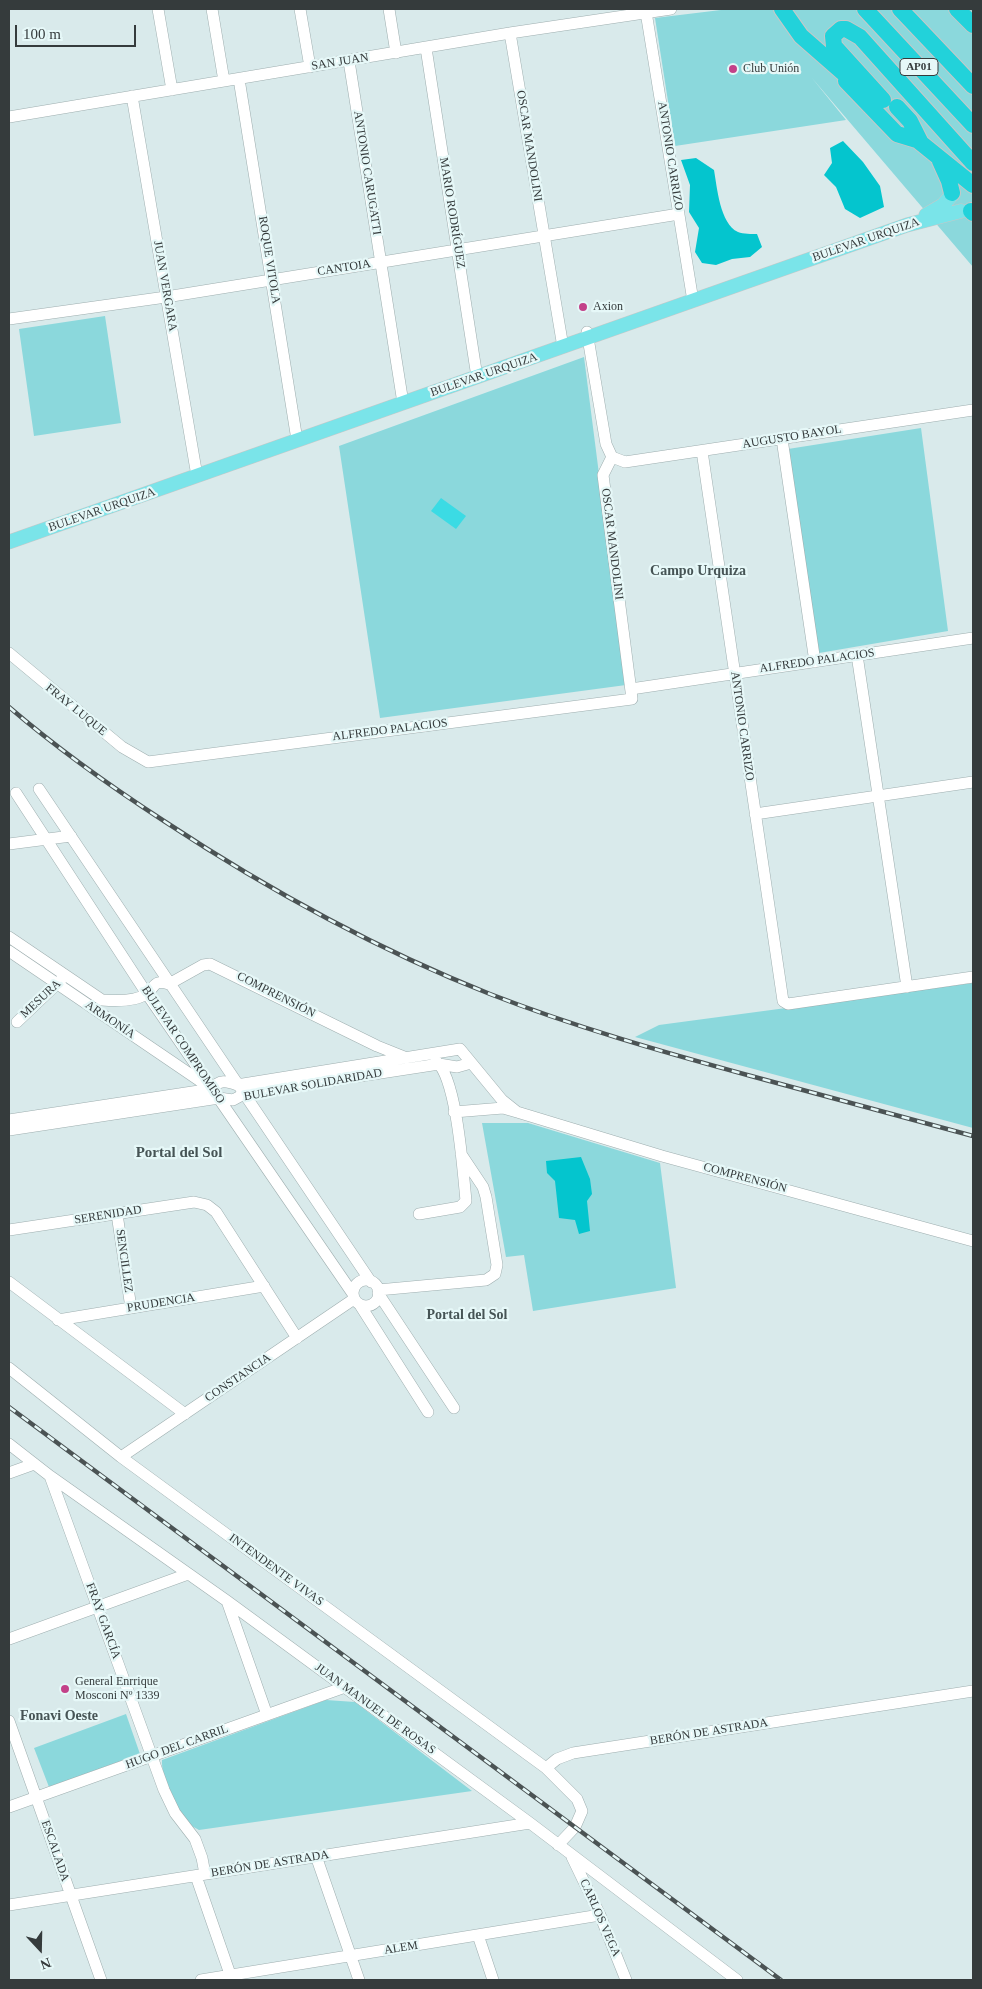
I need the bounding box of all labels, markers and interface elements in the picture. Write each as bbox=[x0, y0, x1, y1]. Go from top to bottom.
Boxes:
scale bar bbox=[18, 15, 139, 47]
text: 100 m bbox=[23, 26, 61, 42]
street label: SAN JUAN bbox=[310, 50, 370, 74]
road number: AP01 bbox=[900, 58, 938, 76]
place label: Club Unión bbox=[743, 62, 799, 76]
marker: Club Unión bbox=[727, 63, 739, 75]
street label: OSCAR MANDOLINI bbox=[513, 89, 545, 203]
street label: ANTONIO CARRIZO bbox=[654, 100, 686, 212]
street label: ANTONIO CARUGATTI bbox=[350, 110, 384, 236]
street label: MARIO RODRÍGUEZ bbox=[436, 156, 468, 270]
street label: ROQUE VITOLA bbox=[255, 215, 283, 305]
street label: BULEVAR URQUIZA bbox=[811, 215, 921, 265]
street label: JUAN VERGARA bbox=[150, 240, 180, 332]
street label: CANTOIA bbox=[316, 257, 372, 279]
place label: Axion bbox=[593, 300, 623, 314]
marker: Axion bbox=[577, 301, 589, 313]
street label: BULEVAR URQUIZA bbox=[429, 350, 539, 400]
street label: AUGUSTO BAYOL bbox=[741, 422, 843, 452]
street label: BULEVAR URQUIZA bbox=[47, 485, 157, 535]
street label: OSCAR MANDOLINI bbox=[598, 487, 626, 601]
district label: Campo Urquiza bbox=[650, 563, 746, 579]
street label: ALFREDO PALACIOS bbox=[759, 646, 875, 676]
street label: ANTONIO CARRIZO bbox=[727, 670, 757, 782]
street label: FRAY LUQUE bbox=[42, 681, 110, 739]
street label: ALFREDO PALACIOS bbox=[332, 716, 448, 744]
street label: COMPRENSIÓN bbox=[234, 969, 318, 1021]
street label: MESURA bbox=[18, 977, 64, 1021]
street label: BULEVAR COMPROMISO bbox=[138, 983, 228, 1107]
street label: ARMONÍA bbox=[82, 998, 138, 1042]
street label: BULEVAR SOLIDARIDAD bbox=[243, 1066, 383, 1104]
district label: Portal del Sol bbox=[136, 1144, 222, 1162]
street label: COMPRENSIÓN bbox=[702, 1160, 788, 1196]
street label: SERENIDAD bbox=[73, 1203, 143, 1227]
street label: SENCILLEZ bbox=[112, 1228, 136, 1294]
street label: PRUDENCIA bbox=[126, 1291, 196, 1315]
district label: Portal del Sol bbox=[427, 1307, 507, 1323]
street label: CONSTANCIA bbox=[202, 1351, 274, 1405]
street label: INTENDENTE VIVAS bbox=[226, 1531, 326, 1609]
street label: FRAY GARCÍA bbox=[83, 1581, 123, 1661]
street label: JUAN MANUEL DE ROSAS bbox=[312, 1660, 438, 1758]
place label: General Enrrique Mosconi Nº 1339 bbox=[75, 1675, 159, 1703]
marker: General Enrrique Mosconi Nº 1339 bbox=[59, 1683, 71, 1695]
district label: Fonavi Oeste bbox=[20, 1708, 98, 1724]
street label: BERÓN DE ASTRADA bbox=[649, 1716, 769, 1748]
street label: HUGO DEL CARRIL bbox=[124, 1722, 230, 1772]
street label: ESCALADA bbox=[38, 1818, 72, 1884]
street label: BERÓN DE ASTRADA bbox=[210, 1848, 330, 1880]
street label: CARLOS VEGA bbox=[576, 1877, 624, 1959]
north arrow bbox=[15, 1924, 65, 1974]
street label: ALEM bbox=[383, 1938, 419, 1958]
text: N bbox=[38, 1955, 53, 1972]

